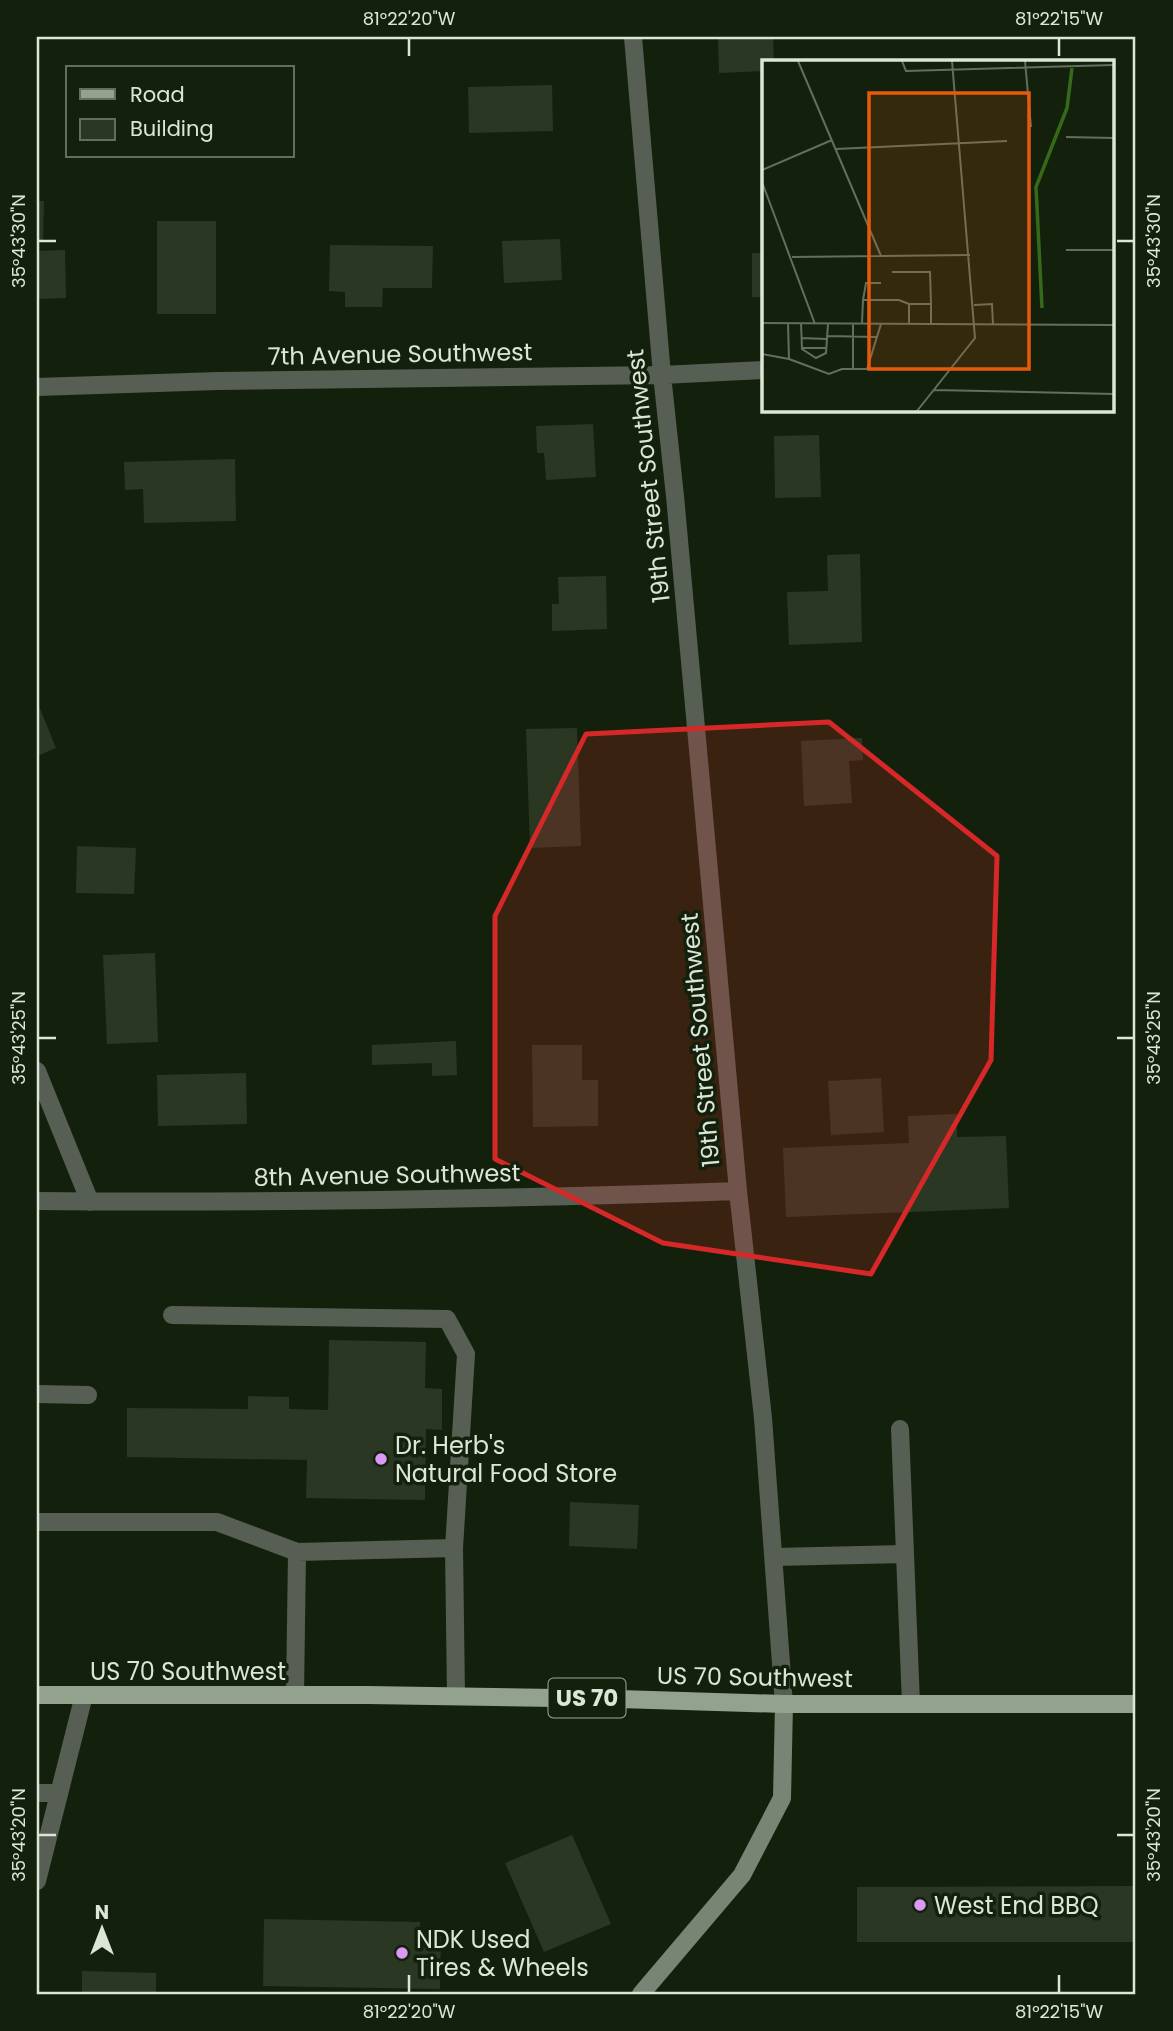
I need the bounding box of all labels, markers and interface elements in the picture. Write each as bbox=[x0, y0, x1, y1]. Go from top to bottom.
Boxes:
text: 81°22'20"W bbox=[363, 6, 456, 31]
text: 81°22'15"W bbox=[1015, 6, 1103, 31]
inset map bbox=[762, 60, 1114, 411]
legend bbox=[66, 66, 294, 158]
text: Road bbox=[130, 80, 185, 109]
text: Building bbox=[130, 114, 214, 143]
text: 35°43'30"N bbox=[6, 194, 31, 288]
text: 35°43'30"N bbox=[1141, 194, 1166, 288]
street label: 7th Avenue Southwest bbox=[267, 335, 533, 373]
street label: 19th Street Southwest bbox=[618, 348, 678, 604]
street label: 19th Street Southwest bbox=[672, 912, 728, 1168]
text: 35°43'25"N bbox=[6, 991, 31, 1085]
text: 35°43'25"N bbox=[1141, 991, 1166, 1085]
street label: 8th Avenue Southwest bbox=[253, 1156, 521, 1194]
place label: Dr. Herb's Natural Food Store bbox=[395, 1429, 617, 1490]
marker: Dr. Herb's Natural Food Store bbox=[373, 1451, 389, 1467]
street label: US 70 Southwest bbox=[90, 1655, 286, 1688]
street label: US 70 Southwest bbox=[657, 1659, 853, 1695]
road number: US 70 bbox=[548, 1679, 626, 1718]
text: 35°43'20"N bbox=[6, 1788, 31, 1882]
text: 35°43'20"N bbox=[1141, 1788, 1166, 1882]
place label: West End BBQ bbox=[934, 1889, 1099, 1922]
north arrow bbox=[66, 1895, 136, 1965]
marker: West End BBQ bbox=[912, 1897, 928, 1913]
text: N bbox=[95, 1899, 109, 1926]
place label: NDK Used Tires & Wheels bbox=[416, 1923, 589, 1984]
marker: NDK Used Tires & Wheels bbox=[394, 1945, 410, 1961]
text: 81°22'20"W bbox=[363, 1999, 456, 2024]
text: 81°22'15"W bbox=[1015, 1999, 1103, 2024]

